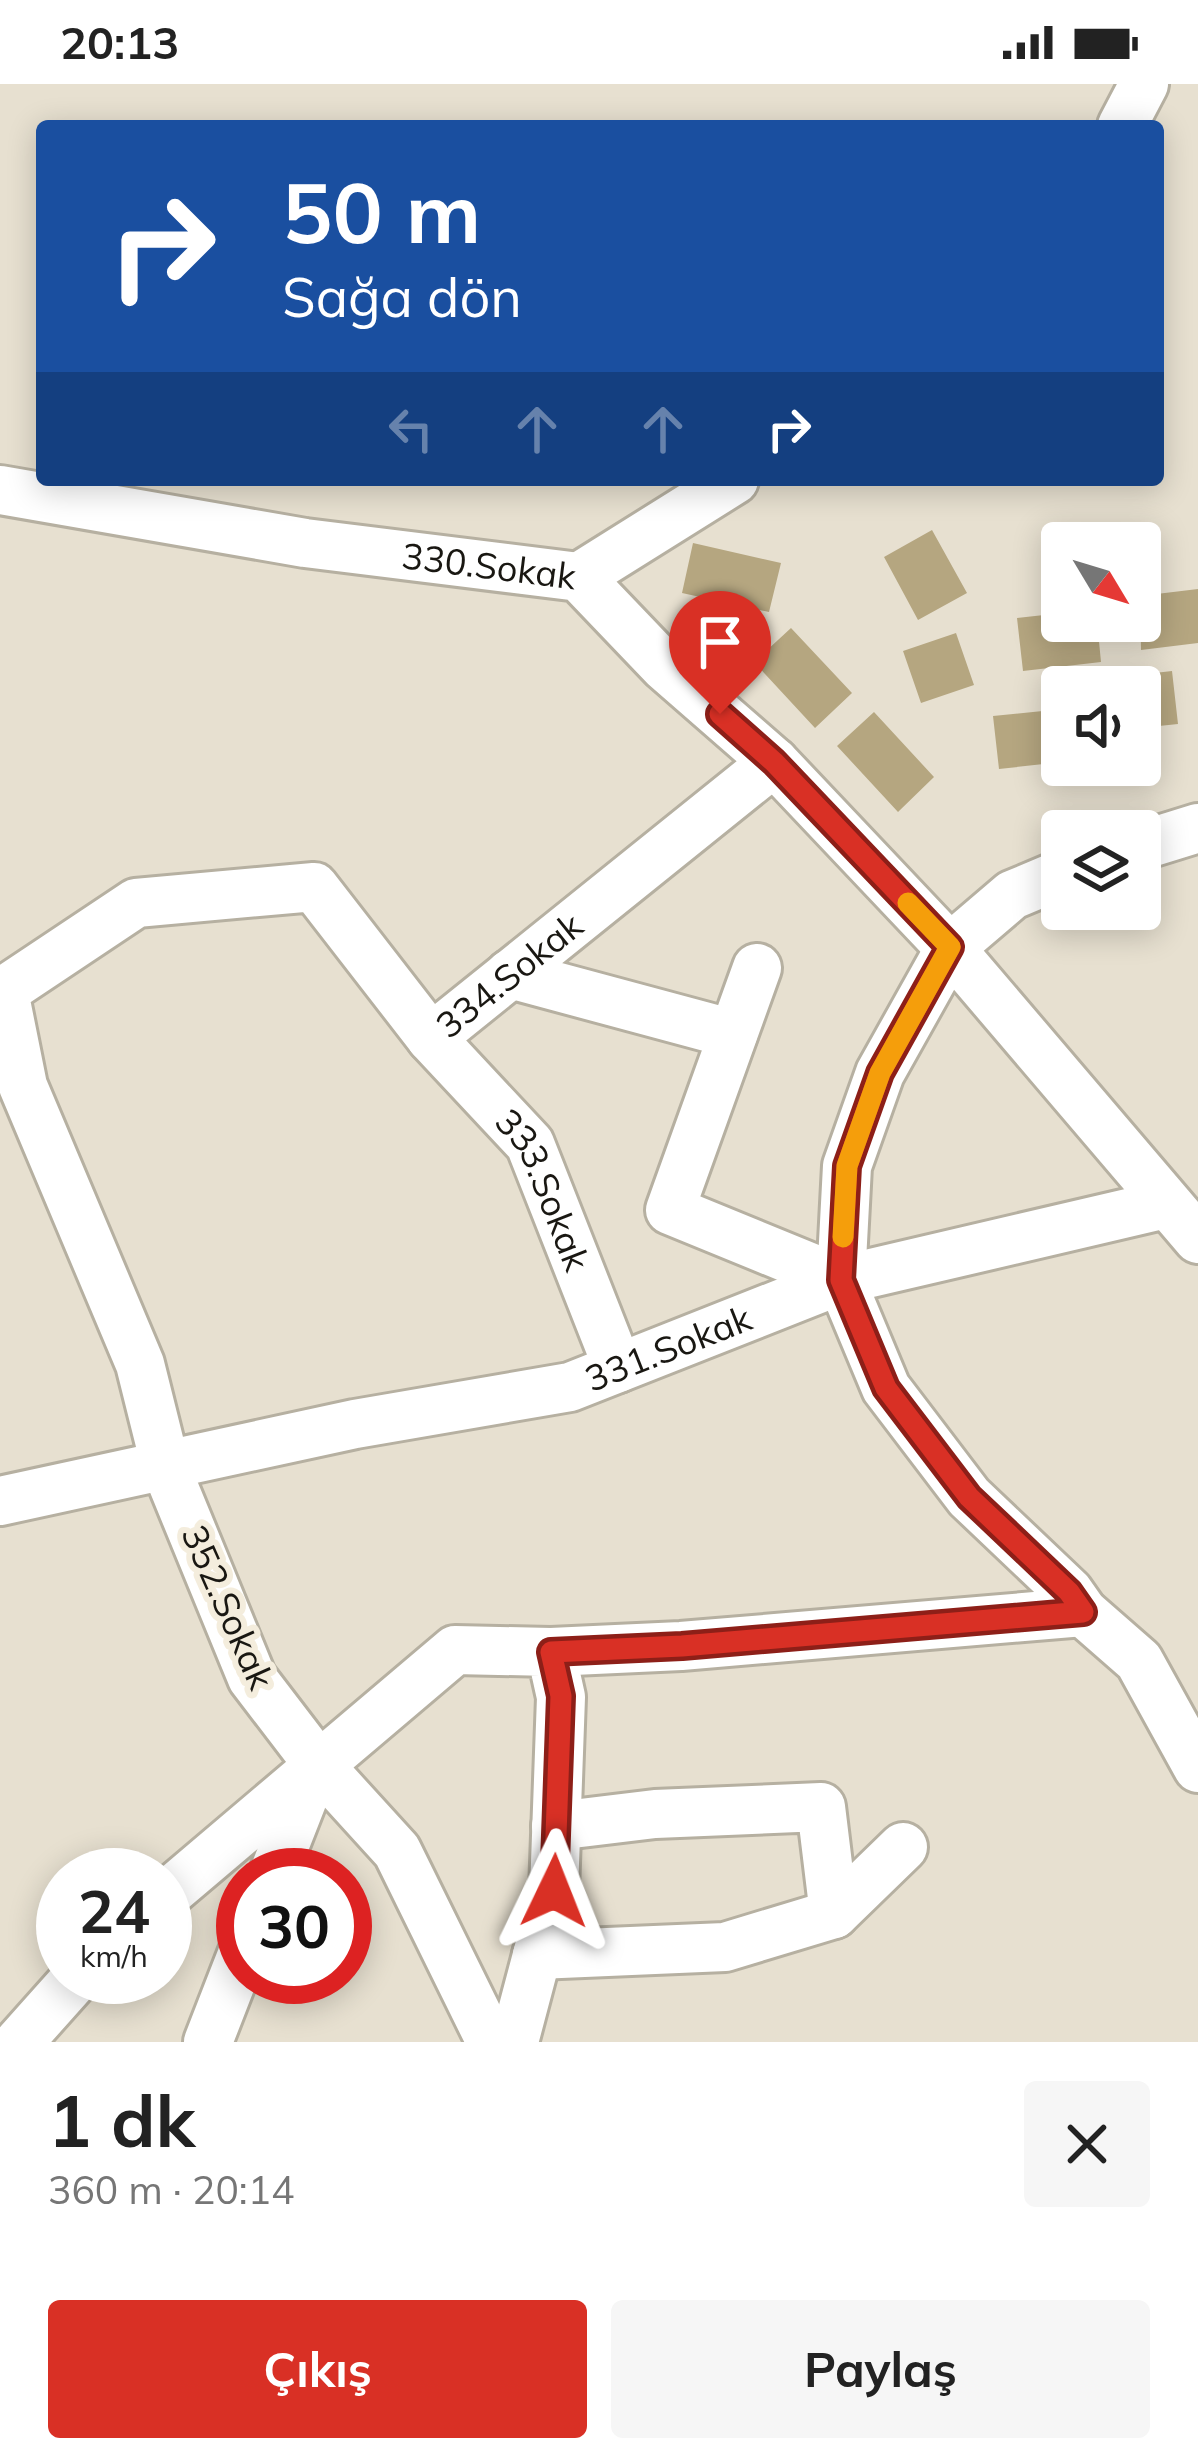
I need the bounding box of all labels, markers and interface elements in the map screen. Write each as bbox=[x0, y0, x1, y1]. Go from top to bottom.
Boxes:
text: 20:13 bbox=[60, 14, 179, 70]
text: 50 m bbox=[282, 159, 481, 264]
icon: right bbox=[84, 168, 240, 324]
text: Sağa dön bbox=[282, 263, 522, 331]
icon: left bbox=[378, 396, 444, 462]
icon: ahead bbox=[504, 396, 570, 462]
icon: ahead bbox=[630, 396, 696, 462]
icon: right bbox=[756, 396, 822, 462]
north arrow bbox=[1041, 522, 1161, 642]
map controls bbox=[1041, 522, 1161, 930]
street label: 330.Sokak bbox=[400, 532, 579, 598]
pin bbox=[669, 591, 771, 714]
icon: arrive bbox=[687, 609, 753, 675]
button: sound bbox=[1041, 666, 1161, 786]
button: layers bbox=[1041, 810, 1161, 930]
street label: 334.Sokak bbox=[426, 902, 591, 1047]
street label: 333.Sokak bbox=[486, 1099, 601, 1278]
street label: 331.Sokak bbox=[578, 1295, 758, 1401]
street label: 352.Sokak bbox=[172, 1518, 285, 1696]
position arrow bbox=[491, 1828, 617, 1954]
speed limit sign: 30 bbox=[216, 1848, 372, 2004]
text: 24 bbox=[78, 1873, 150, 1948]
text: km/h bbox=[80, 1937, 148, 1975]
text: 1 dk bbox=[48, 2075, 195, 2165]
button: close bbox=[1024, 2081, 1150, 2207]
text: 360 m · 20:14 bbox=[48, 2165, 294, 2214]
button: Çıkış bbox=[48, 2300, 587, 2438]
button: Paylaş bbox=[611, 2300, 1150, 2438]

